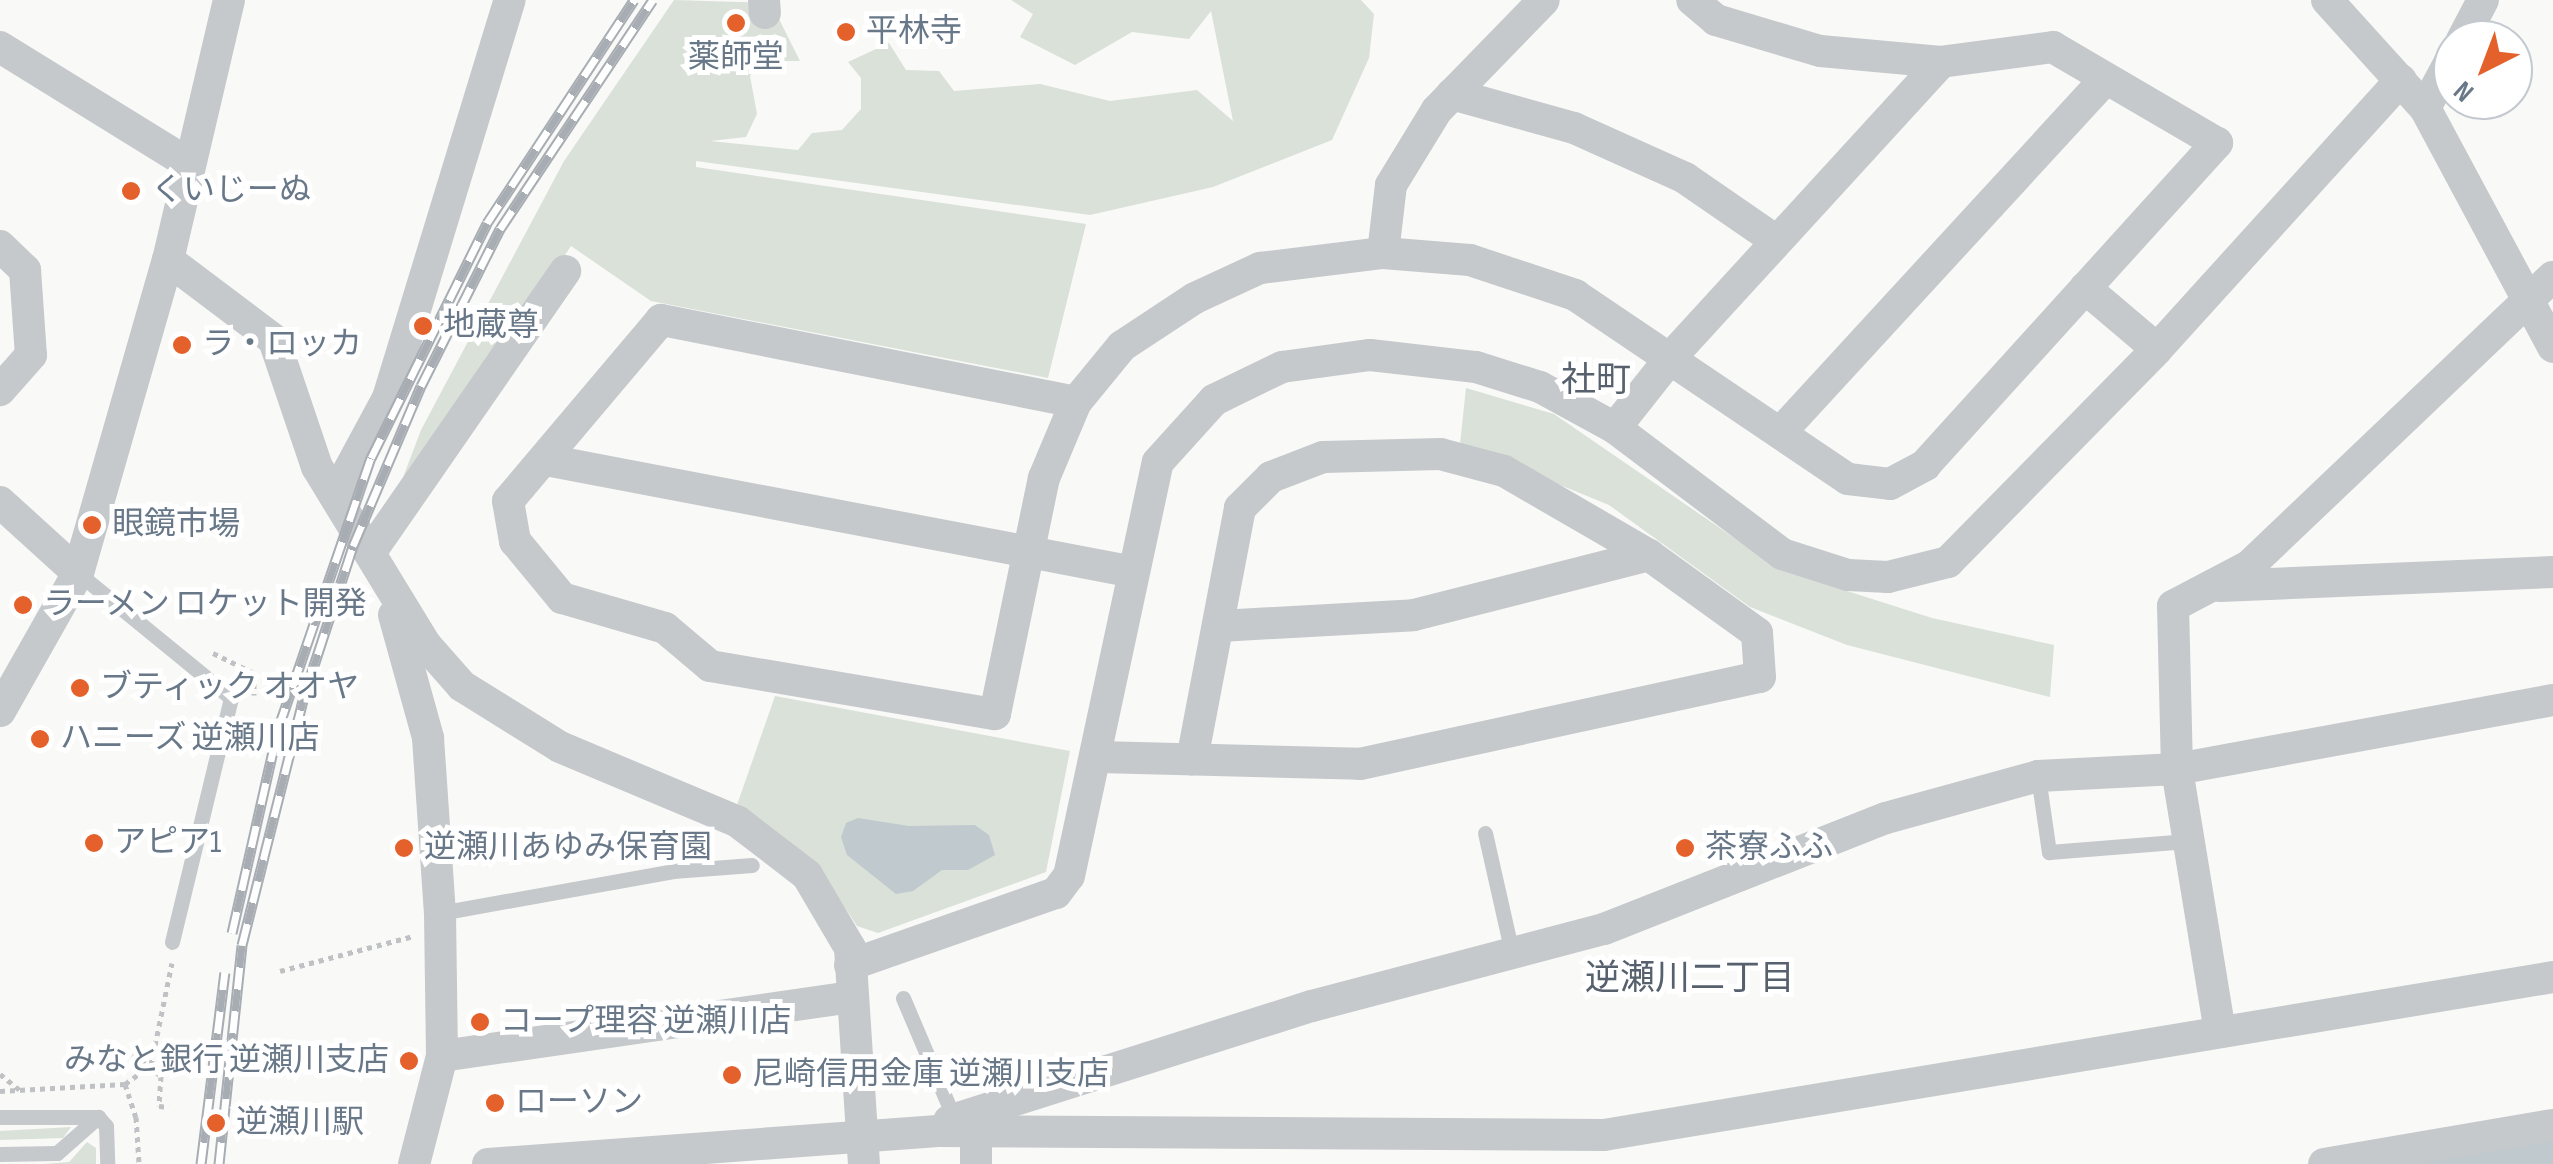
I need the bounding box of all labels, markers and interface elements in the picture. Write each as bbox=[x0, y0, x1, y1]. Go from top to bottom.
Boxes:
marker: 薬師堂 bbox=[725, 12, 747, 34]
place label: 平林寺 bbox=[866, 13, 962, 51]
north arrow bbox=[2433, 20, 2533, 120]
marker: 平林寺 bbox=[835, 21, 857, 43]
place label: 薬師堂 bbox=[688, 39, 784, 77]
text: N bbox=[2447, 74, 2481, 108]
place label: くいじーぬ bbox=[151, 172, 311, 210]
marker: くいじーぬ bbox=[120, 180, 142, 202]
place label: 地蔵尊 bbox=[443, 307, 539, 345]
marker: 地蔵尊 bbox=[412, 315, 434, 337]
place label: ラ・ロッカ bbox=[202, 326, 362, 364]
marker: ラ・ロッカ bbox=[171, 334, 193, 356]
district label: 社町 bbox=[1561, 360, 1631, 402]
place label: 眼鏡市場 bbox=[112, 506, 240, 544]
marker: 眼鏡市場 bbox=[81, 514, 103, 536]
place label: ラーメン ロケット開発 bbox=[43, 586, 368, 624]
marker: ラーメン ロケット開発 bbox=[12, 594, 34, 616]
place label: ブティック オオヤ bbox=[100, 669, 361, 707]
marker: ブティック オオヤ bbox=[69, 677, 91, 699]
place label: ハニーズ 逆瀬川店 bbox=[60, 720, 321, 758]
marker: ハニーズ 逆瀬川店 bbox=[29, 728, 51, 750]
place label: アピア1 bbox=[114, 824, 221, 862]
place label: 逆瀬川あゆみ保育園 bbox=[424, 829, 712, 867]
place label: 茶寮ふふ bbox=[1705, 829, 1833, 867]
marker: アピア1 bbox=[83, 832, 105, 854]
marker: 逆瀬川あゆみ保育園 bbox=[393, 837, 415, 859]
marker: 茶寮ふふ bbox=[1674, 837, 1696, 859]
district label: 逆瀬川二丁目 bbox=[1585, 958, 1795, 1000]
place label: コープ理容 逆瀬川店 bbox=[500, 1003, 793, 1041]
marker: コープ理容 逆瀬川店 bbox=[469, 1011, 491, 1033]
place label: みなと銀行 逆瀬川支店 bbox=[64, 1042, 389, 1080]
marker: みなと銀行 逆瀬川支店 bbox=[398, 1050, 420, 1072]
place label: 尼崎信用金庫 逆瀬川支店 bbox=[752, 1056, 1109, 1094]
marker: 尼崎信用金庫 逆瀬川支店 bbox=[721, 1064, 743, 1086]
place label: ローソン bbox=[515, 1084, 643, 1122]
marker: ローソン bbox=[484, 1092, 506, 1114]
place label: 逆瀬川駅 bbox=[236, 1104, 364, 1142]
marker: 逆瀬川駅 bbox=[205, 1112, 227, 1134]

